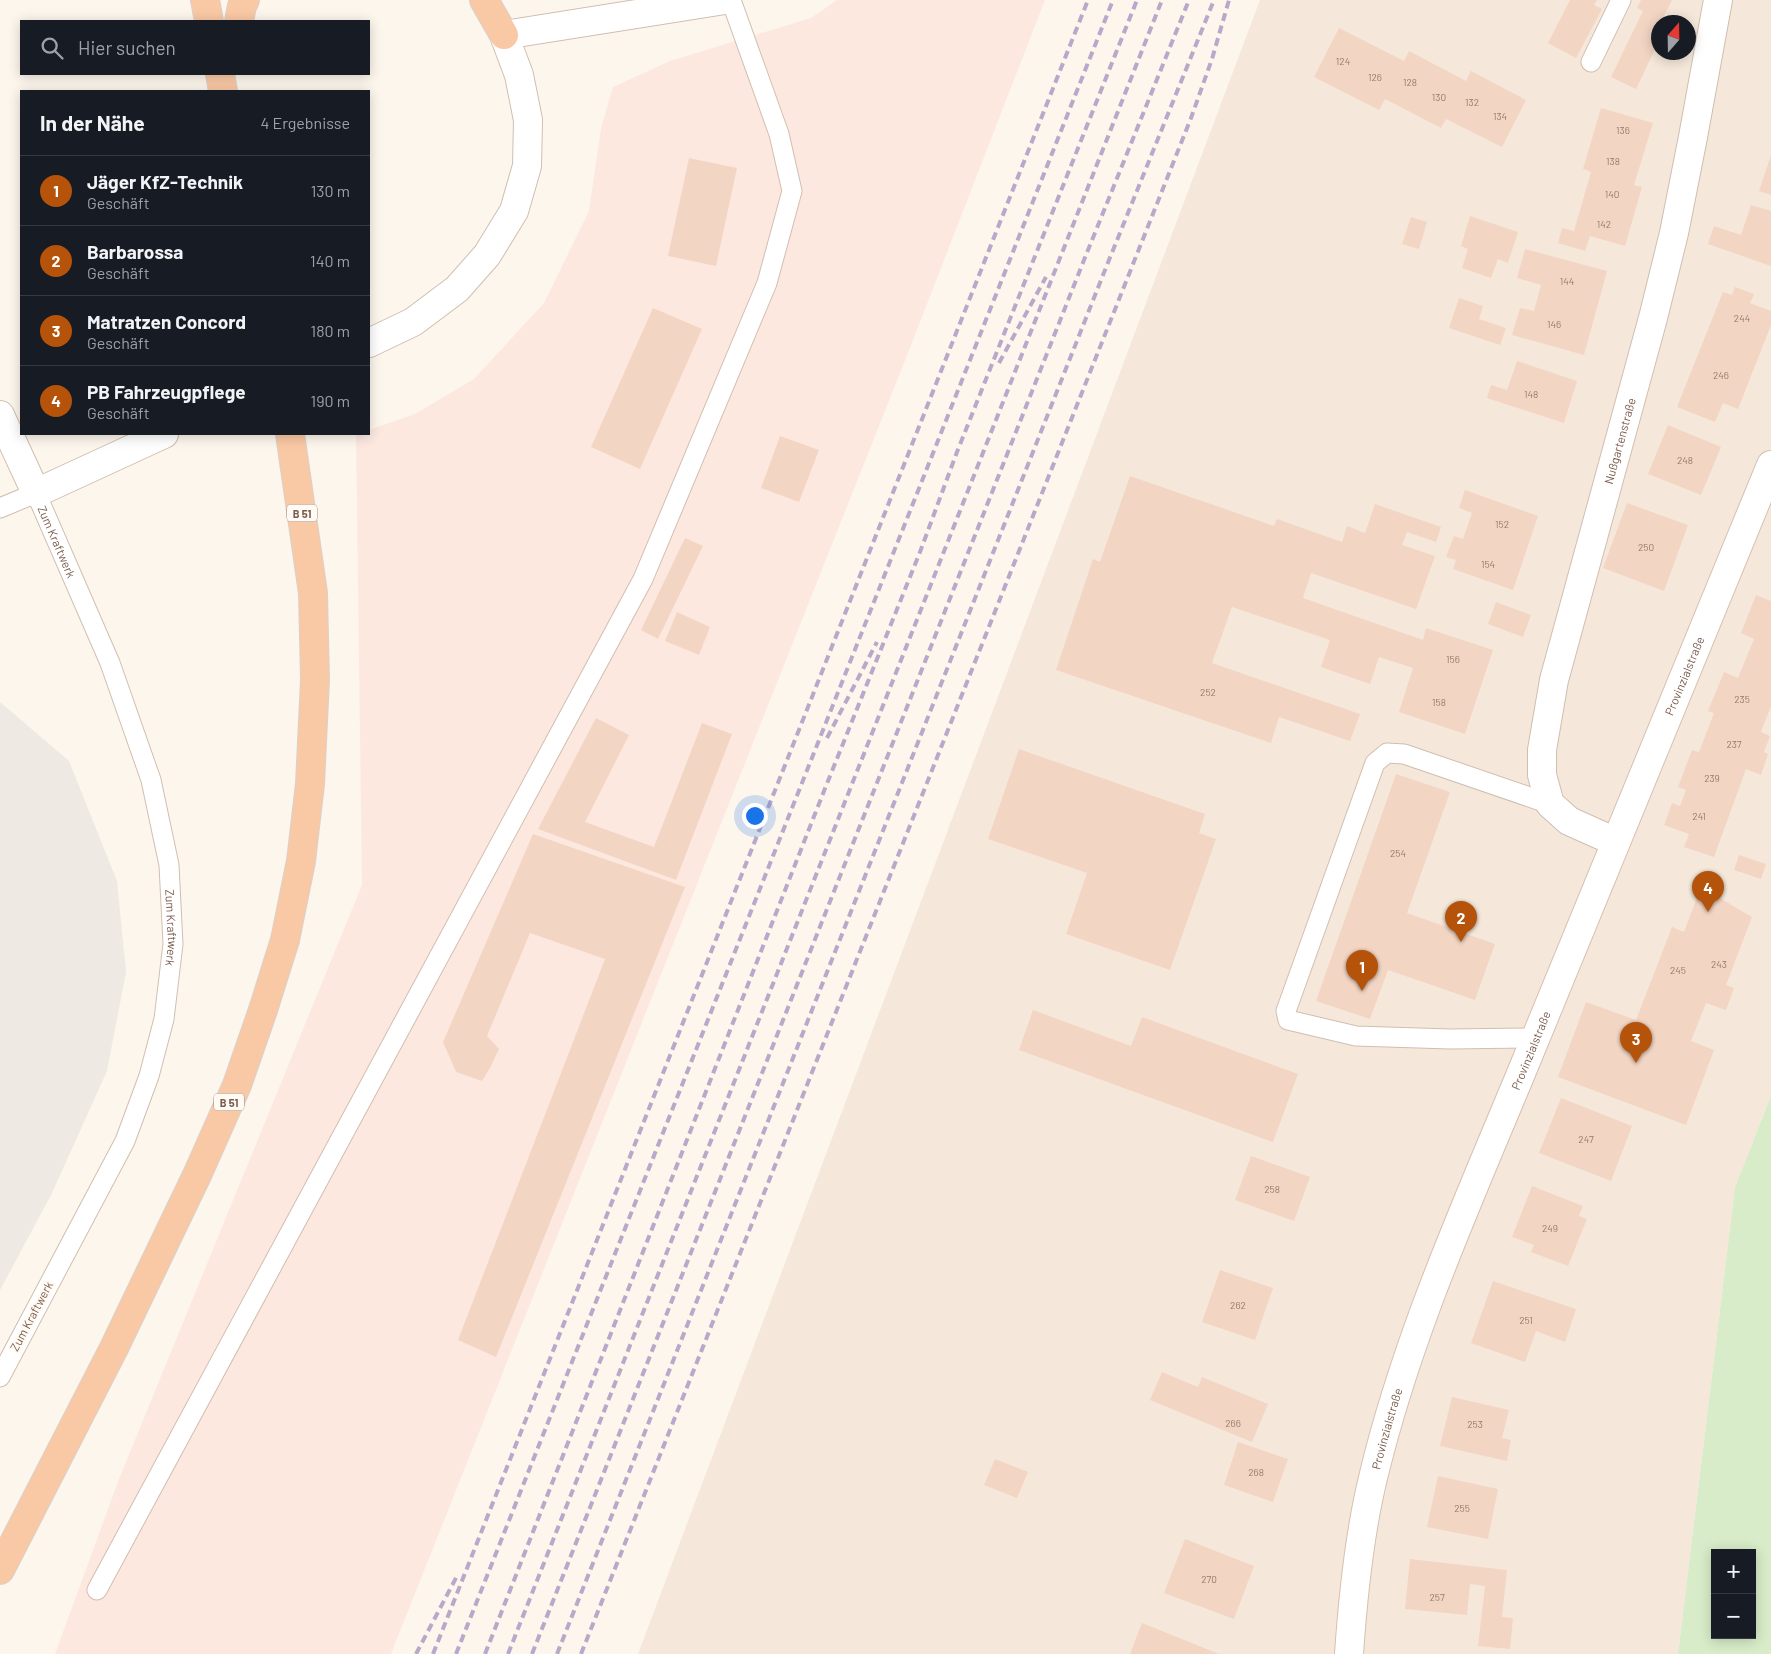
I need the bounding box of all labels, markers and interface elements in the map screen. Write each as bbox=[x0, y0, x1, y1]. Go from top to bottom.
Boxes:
north arrow bbox=[1651, 15, 1696, 60]
search box bbox=[20, 20, 370, 75]
icon: search bbox=[38, 34, 66, 62]
text: Hier suchen bbox=[78, 36, 176, 59]
house number: 124 bbox=[1336, 55, 1350, 67]
house number: 126 bbox=[1368, 71, 1382, 83]
house number: 128 bbox=[1403, 76, 1417, 88]
house number: 130 bbox=[1432, 91, 1446, 103]
house number: 132 bbox=[1465, 96, 1479, 108]
text: In der Nähe bbox=[40, 110, 145, 135]
house number: 134 bbox=[1493, 110, 1507, 122]
text: 4 Ergebnisse bbox=[260, 113, 350, 132]
house number: 136 bbox=[1616, 124, 1630, 136]
house number: 138 bbox=[1606, 155, 1620, 167]
text: Jäger KfZ-Technik bbox=[87, 170, 243, 193]
text: 1 bbox=[53, 181, 59, 200]
text: 130 m bbox=[311, 181, 350, 200]
house number: 140 bbox=[1605, 188, 1619, 200]
text: Geschäft bbox=[87, 193, 150, 212]
house number: 142 bbox=[1597, 218, 1611, 230]
text: Barbarossa bbox=[87, 240, 183, 263]
text: 2 bbox=[52, 251, 60, 270]
text: 140 m bbox=[310, 251, 350, 270]
text: Geschäft bbox=[87, 263, 150, 282]
house number: 144 bbox=[1560, 275, 1574, 287]
text: Matratzen Concord bbox=[87, 310, 246, 333]
house number: 244 bbox=[1734, 312, 1750, 324]
house number: 146 bbox=[1547, 318, 1561, 330]
text: 3 bbox=[52, 321, 60, 340]
text: 180 m bbox=[311, 321, 350, 340]
text: Geschäft bbox=[87, 333, 150, 352]
house number: 246 bbox=[1713, 369, 1729, 381]
text: PB Fahrzeugpflege bbox=[87, 380, 246, 403]
house number: 148 bbox=[1524, 388, 1538, 400]
text: 4 bbox=[51, 391, 61, 410]
text: 190 m bbox=[311, 391, 350, 410]
street label: Nußgartenstraße bbox=[1601, 396, 1638, 486]
text: Geschäft bbox=[87, 403, 150, 422]
house number: 248 bbox=[1677, 454, 1693, 466]
street label: Zum Kraftwerk bbox=[35, 503, 79, 580]
road number: B 51 bbox=[287, 504, 317, 522]
house number: 152 bbox=[1495, 518, 1509, 530]
house number: 250 bbox=[1638, 541, 1654, 553]
house number: 154 bbox=[1481, 558, 1495, 570]
street label: Provinzialstraße bbox=[1662, 634, 1707, 717]
house number: 156 bbox=[1446, 653, 1460, 665]
house number: 252 bbox=[1200, 686, 1216, 698]
house number: 235 bbox=[1734, 693, 1750, 705]
house number: 158 bbox=[1432, 696, 1446, 708]
house number: 237 bbox=[1726, 738, 1742, 750]
house number: 239 bbox=[1704, 772, 1720, 784]
your location bbox=[742, 803, 768, 829]
house number: 241 bbox=[1692, 810, 1706, 822]
house number: 254 bbox=[1390, 847, 1406, 859]
pin: 4 bbox=[1692, 871, 1724, 912]
street label: Zum Kraftwerk bbox=[163, 889, 180, 967]
pin: 2 bbox=[1445, 901, 1477, 942]
pin: 1 bbox=[1346, 950, 1378, 991]
house number: 243 bbox=[1711, 958, 1727, 970]
house number: 245 bbox=[1670, 964, 1686, 976]
street label: Provinzialstraße bbox=[1508, 1009, 1553, 1092]
pin: 3 bbox=[1620, 1022, 1652, 1063]
road number: B 51 bbox=[214, 1094, 244, 1110]
house number: 247 bbox=[1578, 1133, 1594, 1145]
house number: 258 bbox=[1264, 1183, 1280, 1195]
house number: 249 bbox=[1542, 1222, 1558, 1234]
street label: Zum Kraftwerk bbox=[7, 1279, 55, 1353]
house number: 262 bbox=[1230, 1299, 1246, 1311]
house number: 251 bbox=[1519, 1314, 1533, 1326]
street label: Provinzialstraße bbox=[1368, 1386, 1405, 1471]
house number: 266 bbox=[1225, 1417, 1241, 1429]
house number: 253 bbox=[1467, 1418, 1483, 1430]
house number: 268 bbox=[1248, 1466, 1264, 1478]
house number: 255 bbox=[1454, 1502, 1470, 1514]
map controls bbox=[1711, 1549, 1756, 1639]
button: + bbox=[1711, 1549, 1756, 1594]
house number: 270 bbox=[1201, 1573, 1217, 1585]
house number: 257 bbox=[1429, 1591, 1445, 1603]
button: − bbox=[1711, 1594, 1756, 1639]

